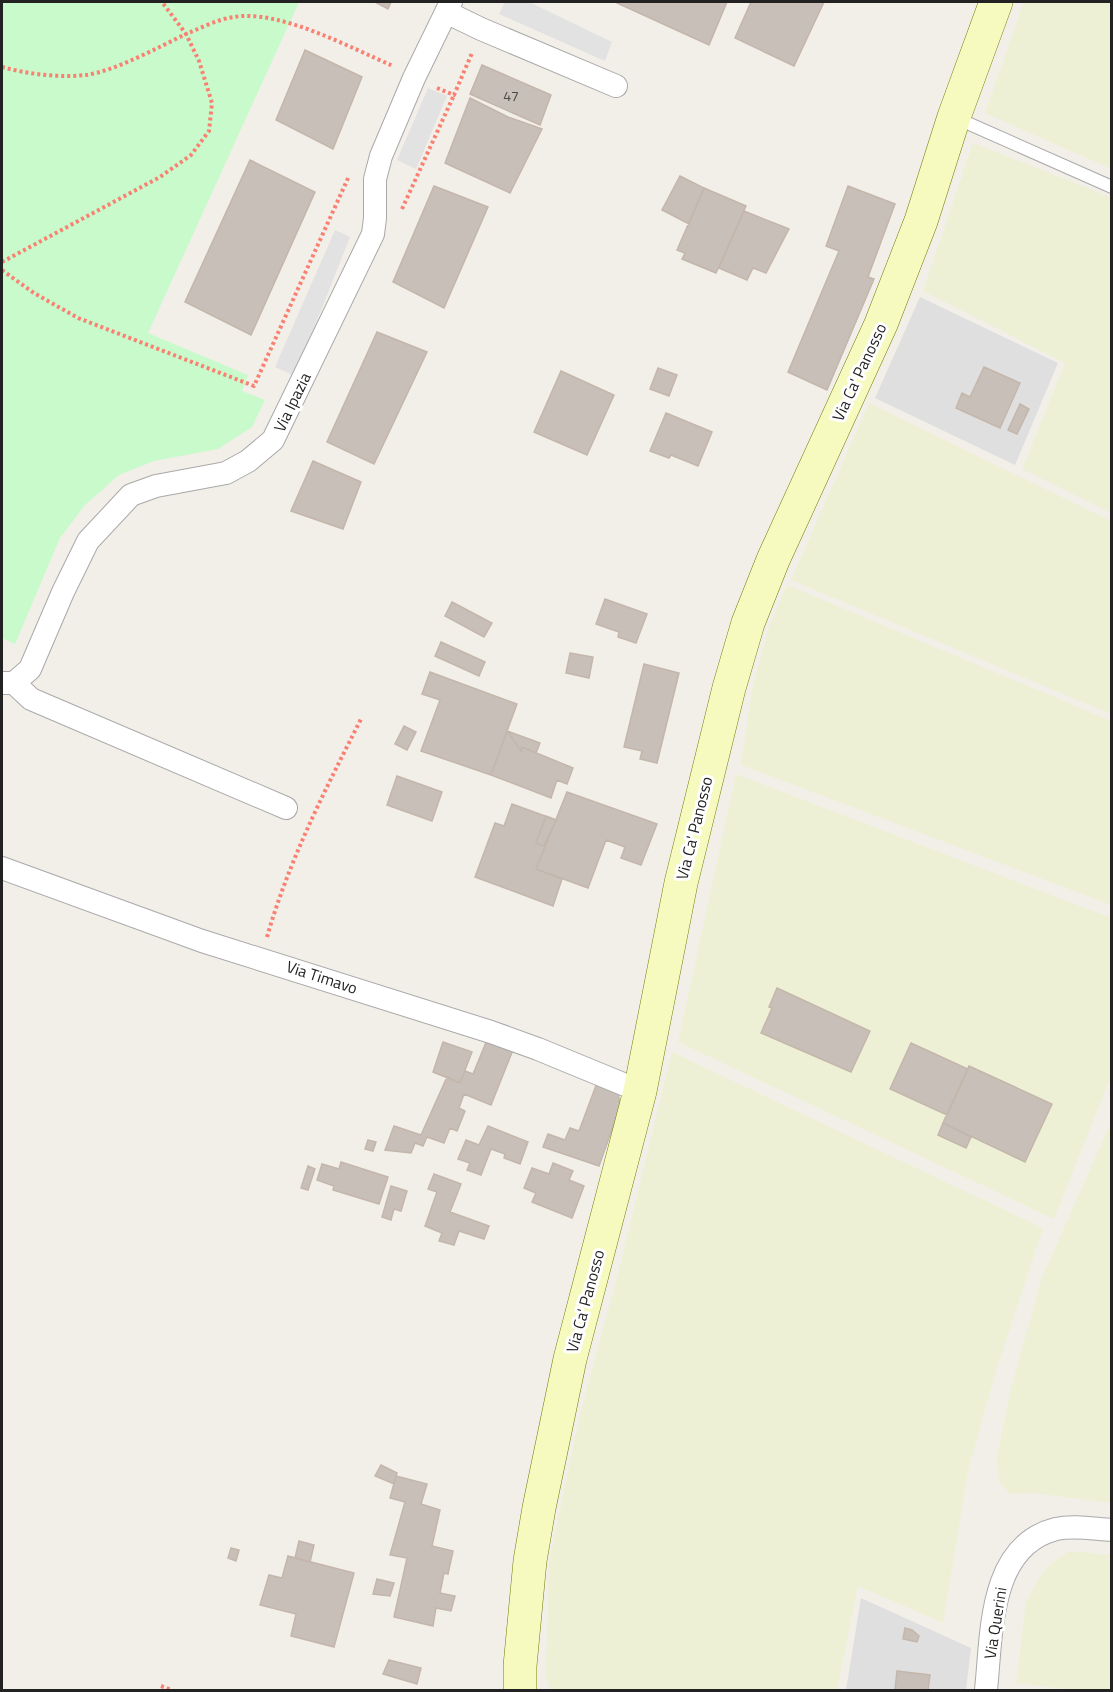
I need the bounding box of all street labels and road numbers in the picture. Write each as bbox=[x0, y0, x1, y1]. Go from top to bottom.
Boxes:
street label: Via Ca' Panosso bbox=[826, 319, 892, 425]
street label: Via Ipazia bbox=[267, 368, 317, 436]
street label: Via Ca' Panosso bbox=[670, 774, 718, 882]
street label: Via Timavo bbox=[283, 954, 361, 1000]
street label: Via Ca' Panosso bbox=[560, 1247, 610, 1355]
street label: Via Querini bbox=[977, 1585, 1013, 1661]

